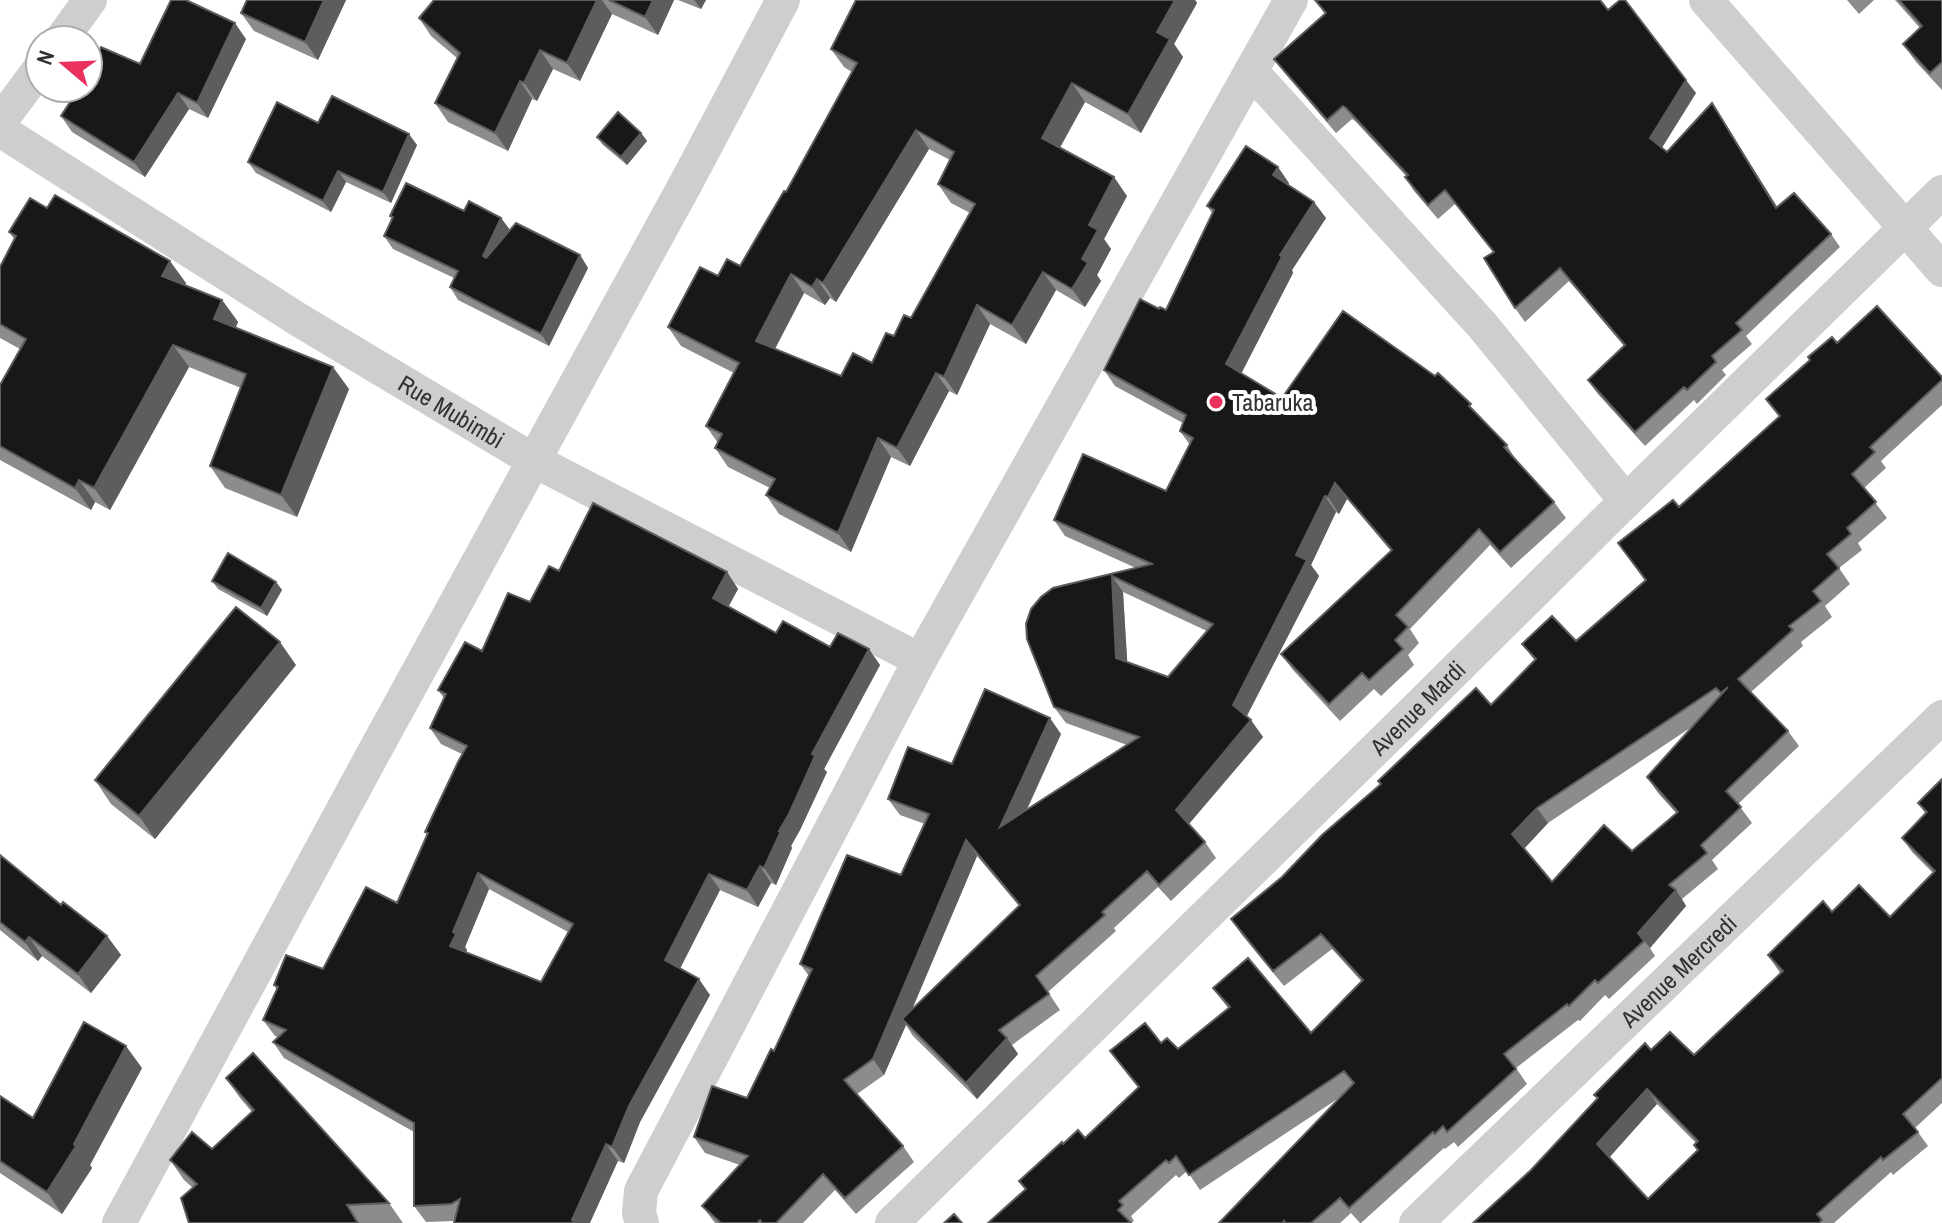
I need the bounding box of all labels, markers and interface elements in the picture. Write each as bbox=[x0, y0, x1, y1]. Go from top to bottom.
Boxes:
north arrow bbox=[24, 24, 104, 104]
text: N bbox=[29, 46, 61, 69]
street label: Rue Mubimbi bbox=[393, 367, 510, 455]
place label: Tabaruka bbox=[1232, 386, 1313, 418]
marker: Tabaruka bbox=[1207, 393, 1225, 411]
street label: Avenue Mardi bbox=[1362, 653, 1472, 763]
street label: Avenue Mercredi bbox=[1613, 907, 1743, 1035]

